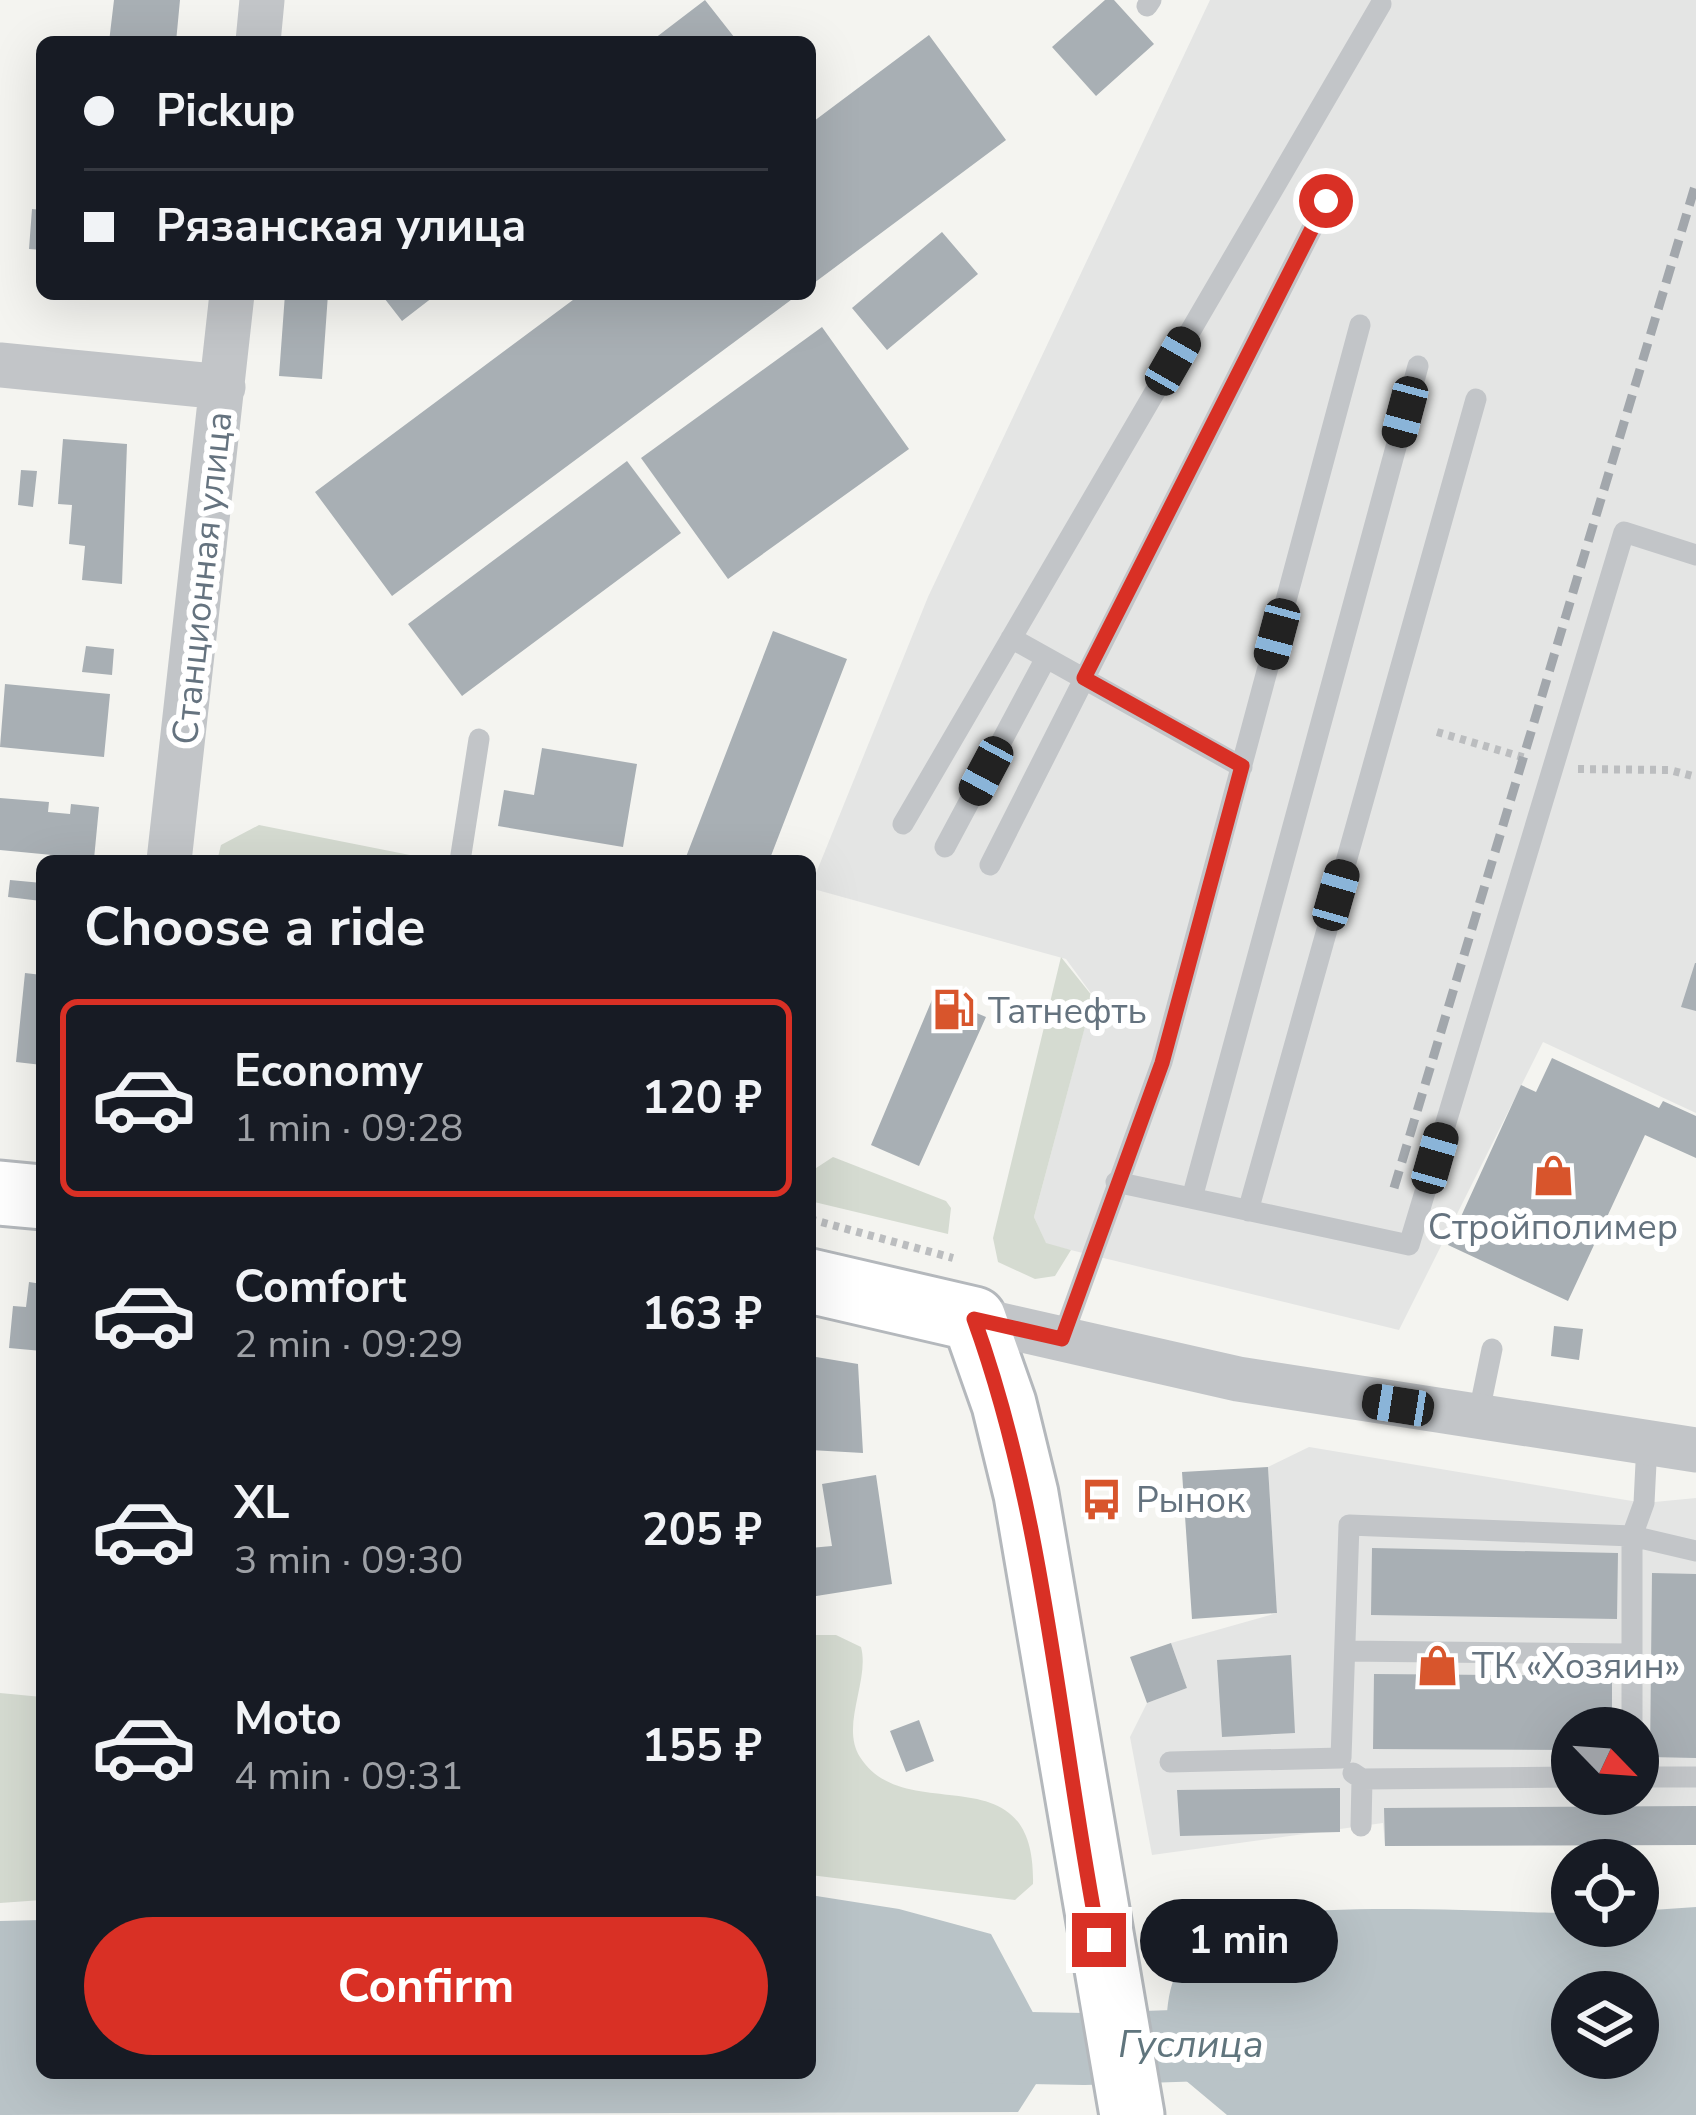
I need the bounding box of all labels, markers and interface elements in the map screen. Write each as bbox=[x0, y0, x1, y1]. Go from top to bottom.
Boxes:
text: Pickup bbox=[156, 81, 295, 142]
route start bbox=[1299, 174, 1353, 228]
text: Рязанская улица bbox=[156, 196, 527, 257]
car bbox=[1139, 321, 1207, 401]
car bbox=[1378, 373, 1432, 451]
street label: Станционная улица bbox=[161, 409, 244, 747]
car bbox=[1250, 595, 1304, 673]
car bbox=[953, 731, 1019, 811]
car bbox=[1309, 855, 1363, 935]
text: Choose a ride bbox=[84, 890, 425, 964]
fuel station icon: Татнефть bbox=[931, 987, 977, 1033]
place label: Татнефть bbox=[988, 987, 1147, 1036]
text: Economy bbox=[234, 1041, 423, 1102]
icon: car bbox=[90, 1044, 198, 1152]
text: 120 ₽ bbox=[642, 1068, 762, 1129]
text: 1 min · 09:28 bbox=[234, 1102, 463, 1155]
car bbox=[1408, 1118, 1462, 1198]
shop icon: Стройполимер bbox=[1530, 1153, 1576, 1199]
place label: Стройполимер bbox=[1428, 1203, 1678, 1252]
text: Comfort bbox=[234, 1257, 406, 1318]
icon: car bbox=[90, 1260, 198, 1368]
text: 163 ₽ bbox=[642, 1284, 762, 1345]
text: 2 min · 09:29 bbox=[234, 1318, 463, 1371]
car bbox=[1360, 1382, 1436, 1428]
text: XL bbox=[234, 1473, 290, 1534]
icon: car bbox=[90, 1476, 198, 1584]
bus stop icon: Рынок bbox=[1079, 1476, 1125, 1522]
place label: Рынок bbox=[1136, 1476, 1245, 1525]
text: 205 ₽ bbox=[642, 1500, 762, 1561]
text: 3 min · 09:30 bbox=[234, 1534, 463, 1587]
shop icon: ТК «Хозяин» bbox=[1415, 1642, 1461, 1688]
place label: ТК «Хозяин» bbox=[1472, 1642, 1680, 1691]
text: Moto bbox=[234, 1689, 342, 1750]
icon: car bbox=[90, 1692, 198, 1800]
north arrow bbox=[1551, 1707, 1659, 1815]
map controls bbox=[1551, 1707, 1659, 2079]
text: 155 ₽ bbox=[642, 1716, 762, 1777]
text: 4 min · 09:31 bbox=[234, 1750, 463, 1803]
button: locate bbox=[1551, 1839, 1659, 1947]
callout: 1 min bbox=[1141, 1898, 1339, 1982]
route end bbox=[1072, 1913, 1126, 1967]
text: 1 min bbox=[1189, 1914, 1289, 1967]
button: Confirm bbox=[84, 1917, 768, 2055]
button: layers bbox=[1551, 1971, 1659, 2079]
water label: Гуслица bbox=[1118, 2018, 1264, 2071]

